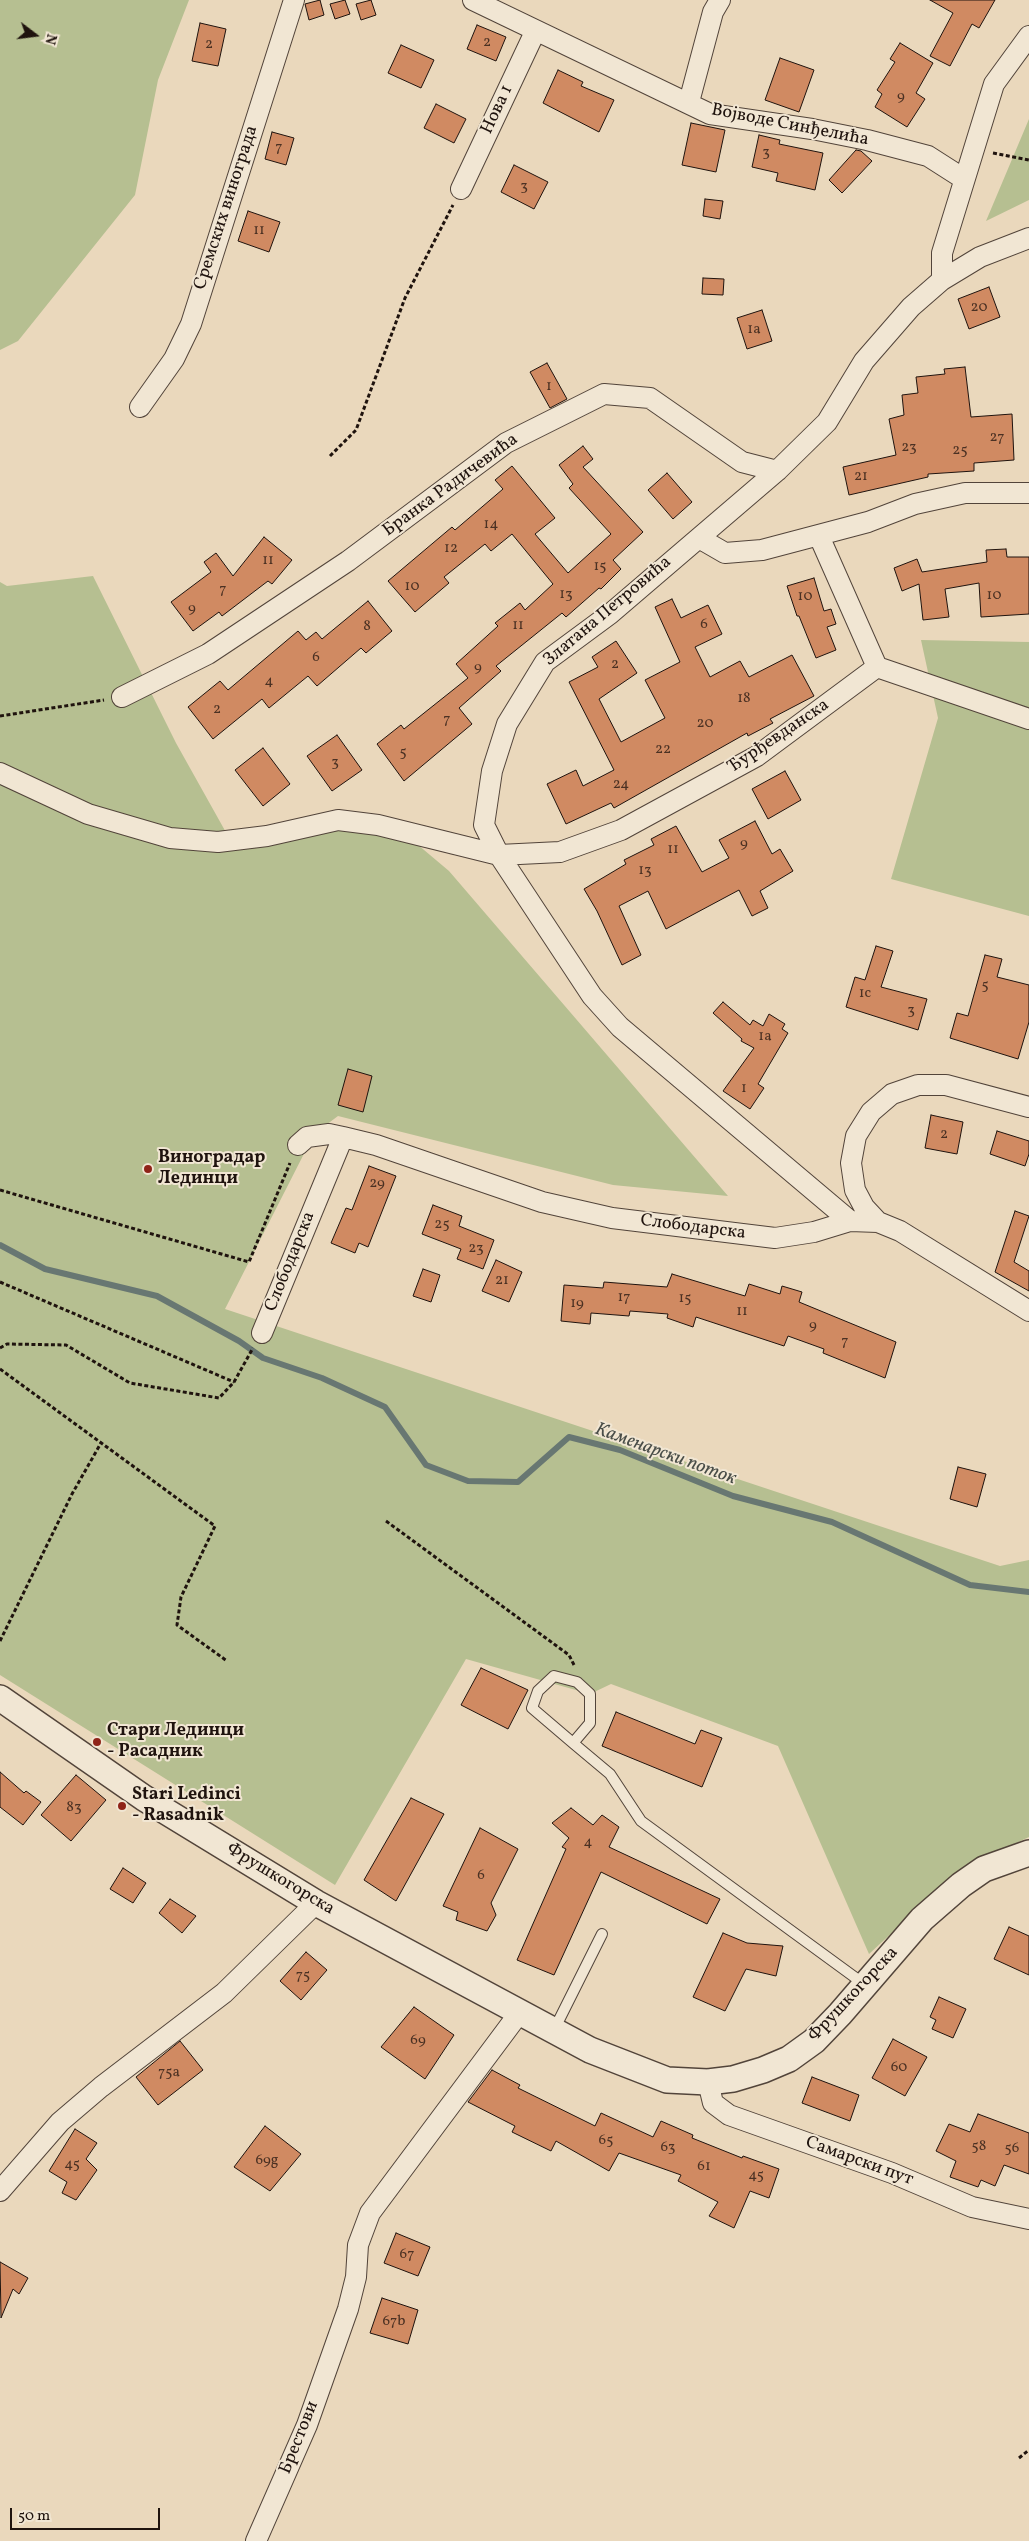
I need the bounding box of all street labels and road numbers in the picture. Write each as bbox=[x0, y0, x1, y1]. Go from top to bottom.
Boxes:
street label: Нова 1 bbox=[477, 82, 519, 138]
street label: Војводе Синђелића bbox=[709, 100, 871, 152]
street label: Сремских винограда bbox=[190, 123, 264, 293]
street label: Бранка Радичевића bbox=[379, 430, 523, 542]
street label: Златана Петровића bbox=[540, 552, 676, 672]
street label: Ђурђевданска bbox=[724, 695, 834, 779]
street label: Слободарска bbox=[261, 1209, 321, 1315]
street label: Слободарска bbox=[639, 1211, 747, 1245]
street label: Фрушкогорска bbox=[222, 1839, 338, 1921]
street label: Фрушкогорска bbox=[804, 1943, 904, 2047]
street label: Самарски пут bbox=[802, 2133, 916, 2191]
street label: Брестови bbox=[276, 2398, 324, 2478]

